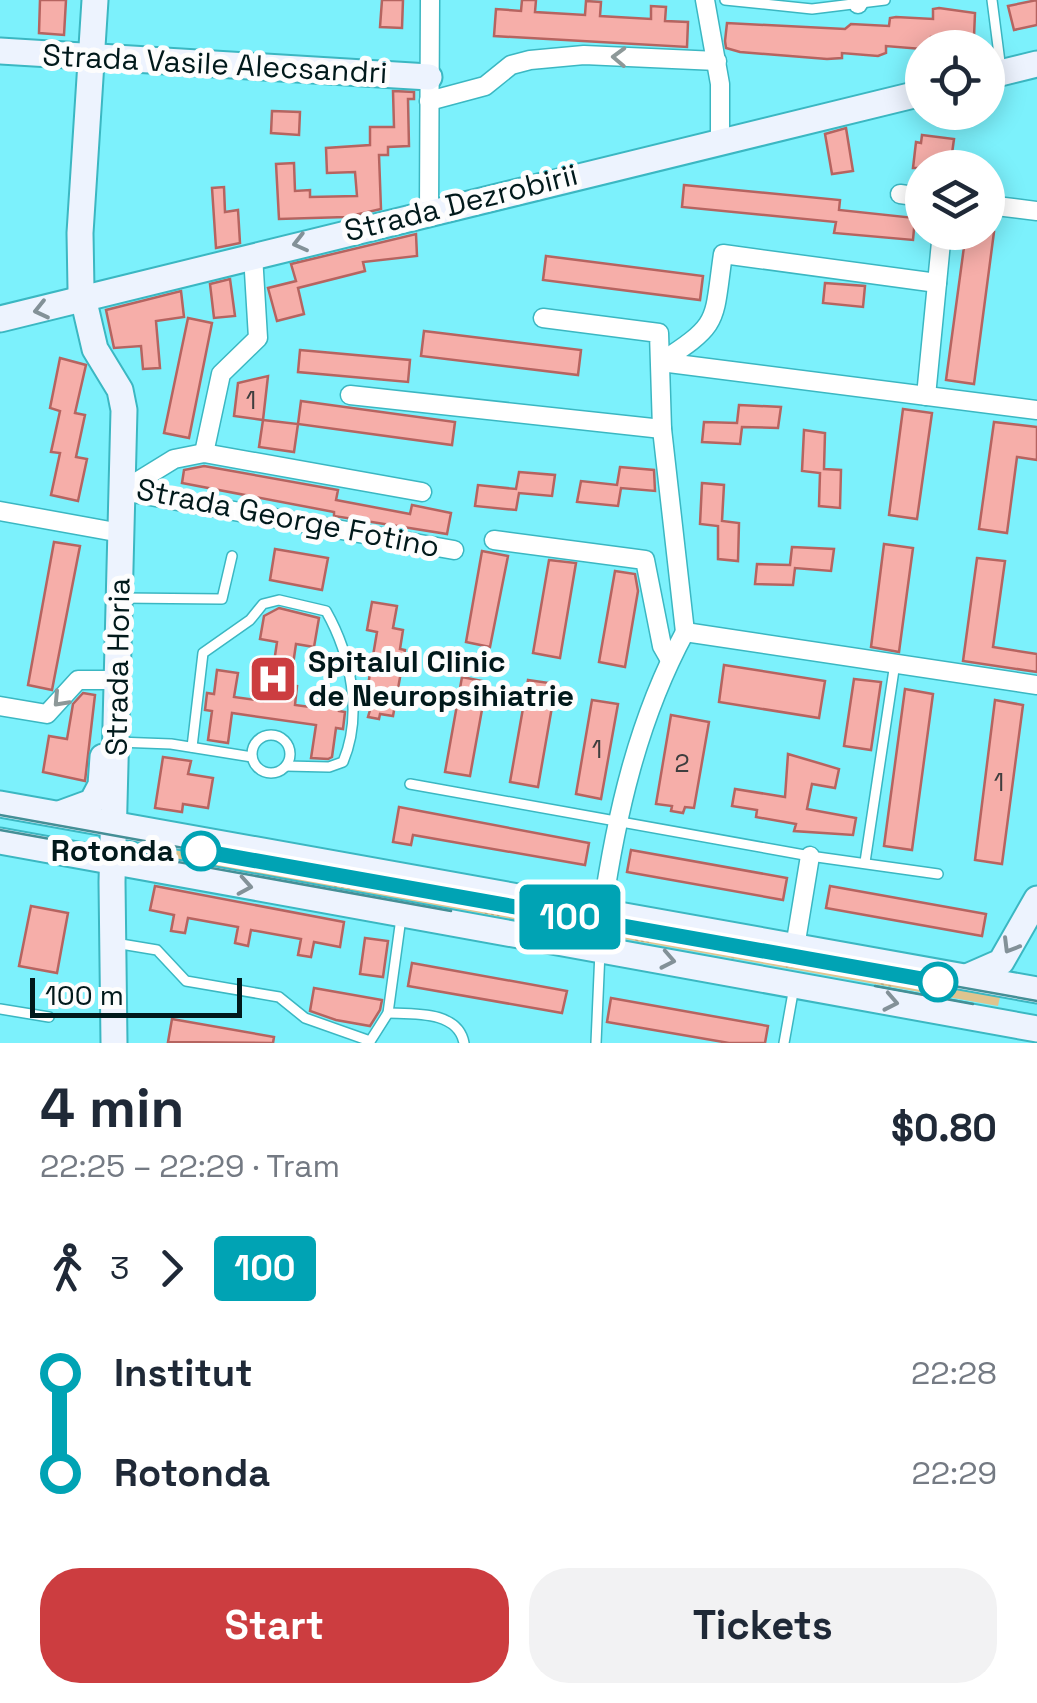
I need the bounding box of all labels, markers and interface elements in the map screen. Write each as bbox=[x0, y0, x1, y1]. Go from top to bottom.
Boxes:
map controls bbox=[905, 30, 1005, 250]
button: locate bbox=[905, 30, 1005, 130]
street label: Strada Vasile Alecsandri bbox=[42, 35, 388, 92]
one-way arrow bbox=[611, 46, 627, 67]
button: layers bbox=[905, 150, 1005, 250]
street label: Strada Dezrobirii bbox=[340, 155, 581, 250]
one-way arrow bbox=[292, 231, 309, 252]
one-way arrow bbox=[33, 298, 50, 319]
house number: 1 bbox=[246, 384, 256, 416]
street label: Strada George Fotino bbox=[133, 469, 443, 566]
street label: Strada Horia bbox=[96, 578, 139, 756]
place label: Spitalul Clinic de Neuropsihiatrie bbox=[308, 642, 574, 715]
hospital icon: Spitalul Clinic de Neuropsihiatrie bbox=[247, 653, 299, 705]
one-way arrow bbox=[53, 688, 71, 707]
house number: 1 bbox=[592, 733, 602, 765]
house number: 2 bbox=[674, 747, 690, 779]
house number: 1 bbox=[994, 766, 1004, 798]
place label: Rotonda bbox=[51, 831, 174, 870]
marker: Rotonda bbox=[182, 832, 220, 870]
one-way arrow bbox=[237, 875, 253, 896]
line badge: 100 bbox=[512, 884, 628, 950]
text: 100 bbox=[539, 895, 601, 939]
one-way arrow bbox=[1004, 935, 1023, 953]
one-way arrow bbox=[660, 949, 677, 970]
unlabelled marker bbox=[919, 963, 957, 1001]
scale bar bbox=[30, 973, 242, 1018]
text: 100 m bbox=[45, 977, 124, 1013]
one-way arrow bbox=[882, 990, 899, 1011]
text: 4 min bbox=[40, 1073, 184, 1143]
text: $0.80 bbox=[891, 1104, 997, 1152]
text: 22:25 – 22:29 · Tram bbox=[40, 1146, 340, 1186]
icon: walk bbox=[40, 1241, 95, 1296]
icon: forward bbox=[144, 1241, 199, 1296]
text: 100 bbox=[234, 1246, 296, 1290]
text: 3 bbox=[110, 1248, 129, 1288]
text: Institut bbox=[114, 1349, 252, 1397]
text: 22:28 bbox=[911, 1353, 997, 1393]
text: Rotonda bbox=[114, 1449, 270, 1497]
text: 22:29 bbox=[912, 1453, 997, 1493]
button: Start bbox=[40, 1568, 509, 1683]
button: Tickets bbox=[529, 1568, 997, 1683]

